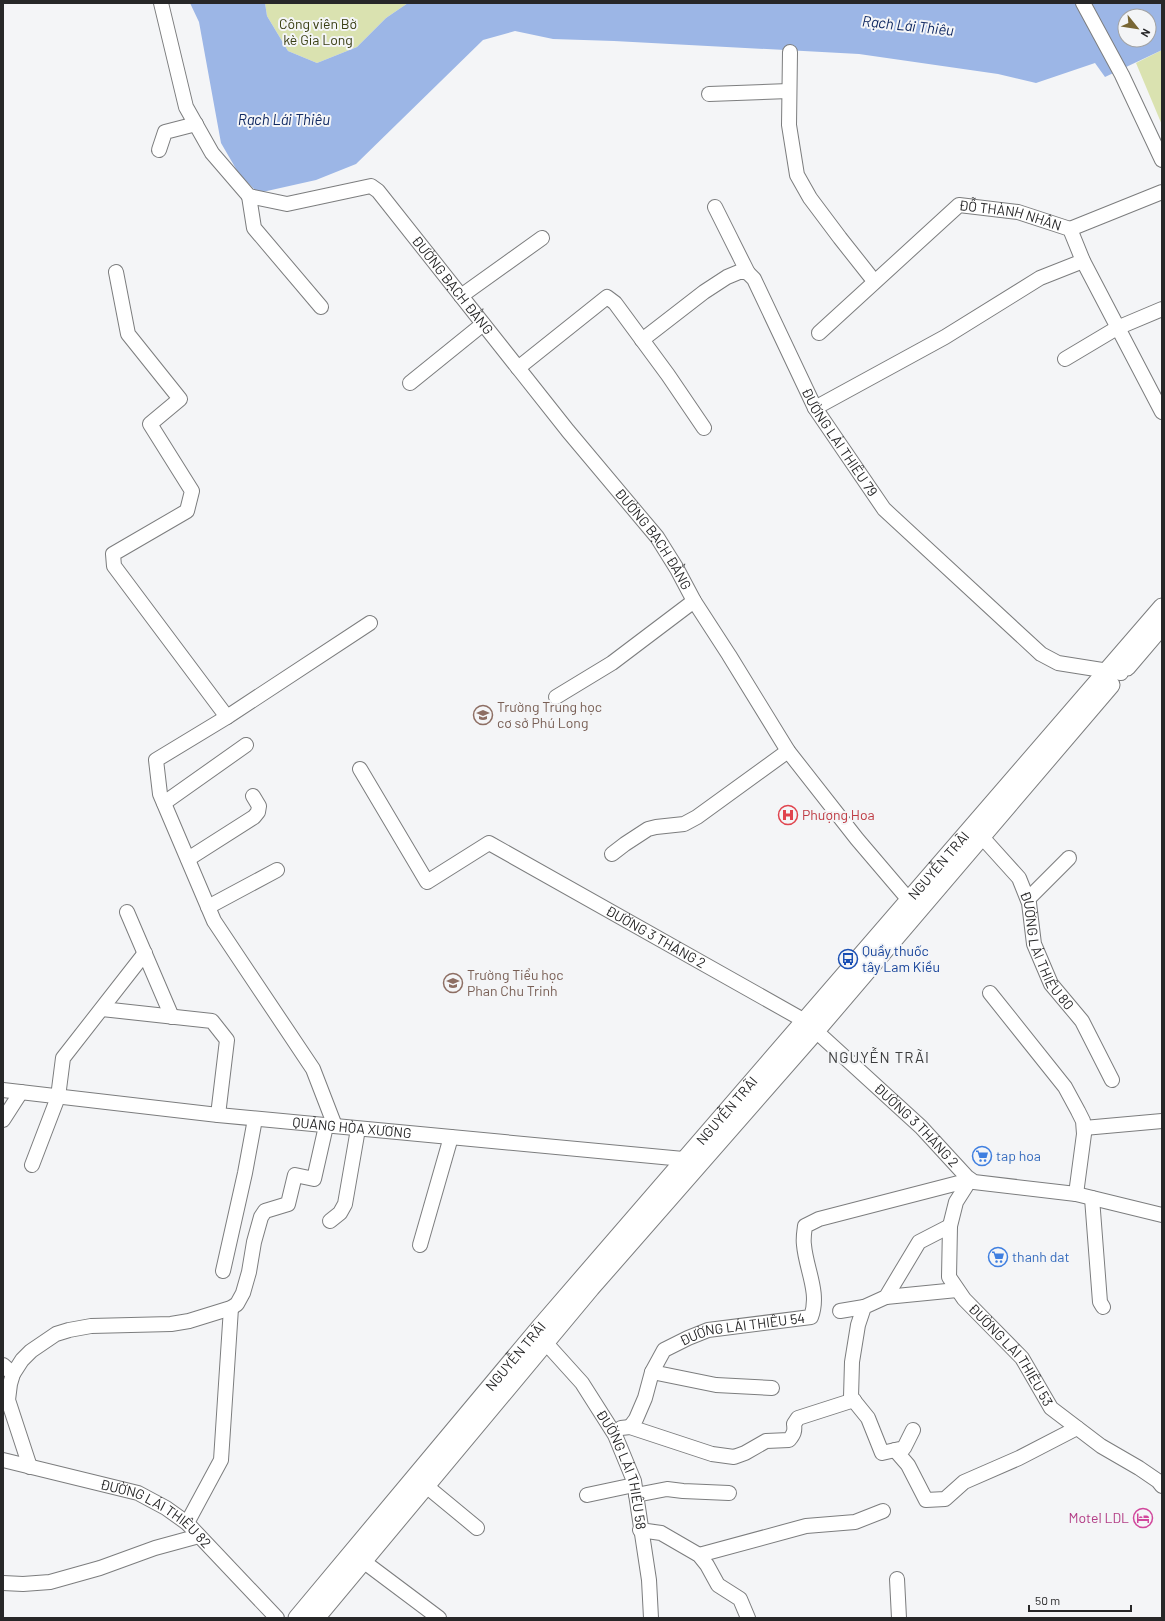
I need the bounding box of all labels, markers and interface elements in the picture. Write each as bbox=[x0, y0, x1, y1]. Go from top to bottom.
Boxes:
north arrow bbox=[1117, 8, 1157, 48]
water label: Rạch Lái Thiêu bbox=[861, 11, 955, 39]
park label: Công viên Bờ kè Gia Long bbox=[279, 15, 357, 48]
text: N bbox=[1139, 27, 1154, 40]
water label: Rạch Lái Thiêu bbox=[238, 110, 330, 128]
street label: ĐỖ THÀNH NHÂN bbox=[958, 196, 1064, 234]
street label: ĐƯỜNG BẠCH ĐẰNG bbox=[409, 232, 497, 338]
street label: ĐƯỜNG LÁI THIÊU 79 bbox=[799, 385, 882, 499]
street label: ĐƯỜNG BẠCH ĐẰNG bbox=[612, 485, 695, 593]
place label: Trường Trung học cơ sở Phú Long bbox=[497, 698, 602, 731]
school or university icon: Trường Trung học cơ sở Phú Long bbox=[472, 704, 494, 726]
hospital icon: Phượng Hoa bbox=[777, 804, 799, 826]
place label: Phượng Hoa bbox=[802, 806, 875, 823]
street label: NGUYỄN TRÃI bbox=[904, 827, 972, 903]
street label: ĐƯỜNG LÁI THIÊU 80 bbox=[1017, 888, 1078, 1013]
street label: ĐƯỜNG 3 THÁNG 2 bbox=[603, 902, 709, 971]
place label: Quầy thuốc tây Lam Kiều bbox=[862, 942, 940, 975]
bus stop icon: Quầy thuốc tây Lam Kiều bbox=[837, 948, 859, 970]
place label: Trường Tiểu học Phan Chu Trinh bbox=[467, 966, 564, 999]
school or university icon: Trường Tiểu học Phan Chu Trinh bbox=[442, 972, 464, 994]
district label: NGUYỄN TRÃI bbox=[828, 1047, 930, 1066]
street label: NGUYỄN TRÃI bbox=[692, 1073, 761, 1148]
street label: ĐƯỜNG 3 THÁNG 2 bbox=[871, 1080, 963, 1170]
street label: QUẢNG HÒA XƯƠNG bbox=[292, 1113, 412, 1141]
supermarket icon: tap hoa bbox=[971, 1145, 993, 1167]
place label: tap hoa bbox=[996, 1147, 1041, 1164]
supermarket icon: thanh dat bbox=[987, 1246, 1009, 1268]
place label: thanh dat bbox=[1012, 1248, 1070, 1265]
street label: ĐƯỜNG LÁI THIÊU 53 bbox=[965, 1300, 1057, 1409]
street label: ĐƯỜNG LÁI THIÊU 54 bbox=[676, 1309, 806, 1349]
street label: NGUYỄN TRÃI bbox=[481, 1318, 549, 1394]
street label: ĐƯỜNG LÁI THIÊU 58 bbox=[593, 1406, 650, 1531]
street label: ĐƯỜNG LÁI THIÊU 82 bbox=[98, 1475, 215, 1551]
hotel icon: Motel LDL bbox=[1132, 1507, 1154, 1529]
place label: Motel LDL bbox=[1069, 1509, 1129, 1526]
scale bar bbox=[1029, 1587, 1131, 1613]
text: 50 m bbox=[1035, 1593, 1060, 1607]

